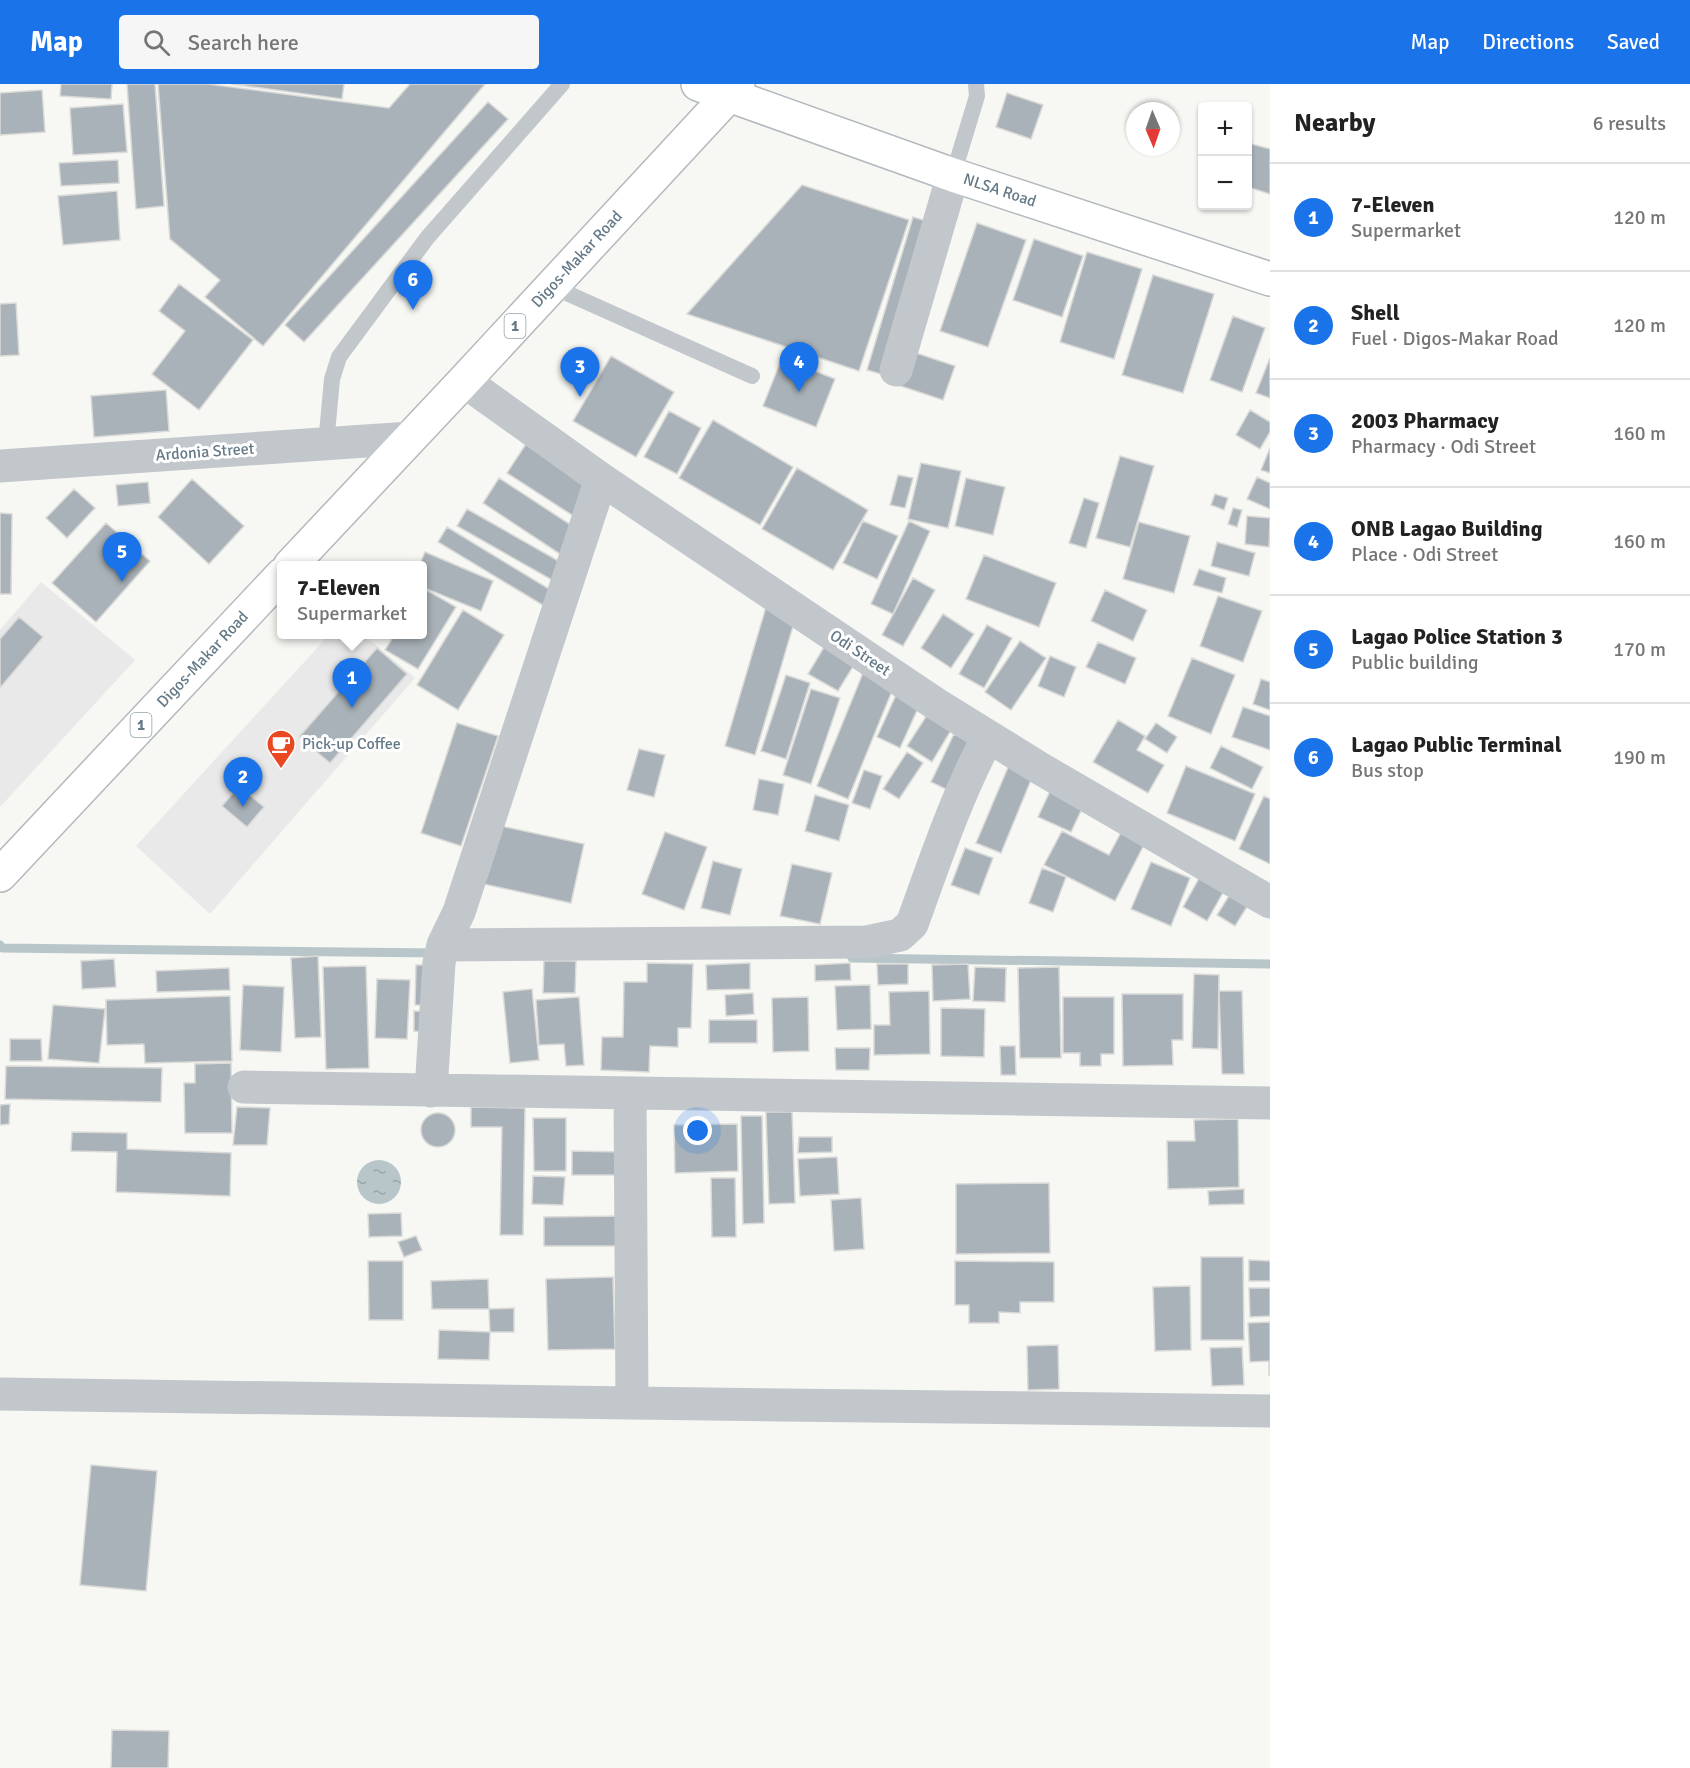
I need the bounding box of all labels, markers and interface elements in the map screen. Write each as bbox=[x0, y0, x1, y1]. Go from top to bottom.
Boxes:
search box bbox=[119, 15, 539, 69]
text: Map bbox=[30, 25, 83, 59]
icon: search bbox=[140, 26, 173, 59]
text: Search here bbox=[188, 29, 299, 56]
text: Map bbox=[1411, 29, 1449, 55]
text: Directions bbox=[1482, 29, 1574, 55]
text: Saved bbox=[1607, 29, 1660, 55]
north arrow bbox=[1126, 102, 1180, 156]
map controls bbox=[1198, 102, 1252, 210]
button: + bbox=[1198, 102, 1252, 156]
text: Nearby bbox=[1294, 107, 1375, 139]
text: 6 results bbox=[1593, 111, 1666, 136]
button: − bbox=[1198, 156, 1252, 210]
street label: NLSA Road bbox=[961, 169, 1039, 212]
text: 7-Eleven bbox=[1351, 191, 1434, 218]
text: 1 bbox=[1308, 205, 1319, 230]
text: 120 m bbox=[1613, 205, 1666, 230]
street label: Digos-Makar Road bbox=[527, 207, 627, 312]
text: Supermarket bbox=[1351, 218, 1461, 243]
pin: 6 bbox=[394, 260, 432, 310]
text: Shell bbox=[1351, 299, 1400, 326]
text: 2 bbox=[1308, 313, 1319, 338]
text: 120 m bbox=[1613, 313, 1666, 338]
road number: 1 bbox=[504, 314, 526, 338]
text: Fuel · Digos-Makar Road bbox=[1351, 326, 1559, 351]
pin: 4 bbox=[780, 342, 818, 392]
pin: 3 bbox=[560, 348, 600, 397]
text: 2003 Pharmacy bbox=[1351, 407, 1499, 434]
text: 3 bbox=[1308, 421, 1319, 446]
text: 160 m bbox=[1613, 421, 1666, 446]
text: Pharmacy · Odi Street bbox=[1351, 434, 1536, 459]
street label: Ardonia Street bbox=[155, 439, 255, 465]
text: ONB Lagao Building bbox=[1351, 515, 1542, 542]
text: 4 bbox=[1308, 529, 1319, 554]
text: 160 m bbox=[1613, 529, 1666, 554]
pin: 5 bbox=[102, 532, 142, 582]
text: Place · Odi Street bbox=[1351, 542, 1498, 567]
popup bbox=[277, 561, 427, 639]
text: 7-Eleven bbox=[297, 574, 380, 601]
text: Supermarket bbox=[297, 601, 407, 626]
street label: Digos-Makar Road bbox=[153, 607, 253, 712]
text: Lagao Police Station 3 bbox=[1351, 623, 1563, 650]
street label: Odi Street bbox=[826, 626, 894, 681]
text: 5 bbox=[1308, 637, 1319, 662]
text: 170 m bbox=[1613, 637, 1666, 662]
text: Public building bbox=[1351, 650, 1479, 675]
pin: 1 bbox=[332, 658, 372, 708]
road number: 1 bbox=[130, 713, 152, 737]
cafe icon: Pick-up Coffee bbox=[265, 728, 297, 770]
text: Lagao Public Terminal bbox=[1351, 731, 1562, 758]
place label: Pick-up Coffee bbox=[302, 734, 401, 754]
text: 6 bbox=[1308, 745, 1319, 770]
text: 190 m bbox=[1613, 745, 1666, 770]
pin: 2 bbox=[224, 758, 262, 807]
text: Bus stop bbox=[1351, 758, 1424, 783]
your location bbox=[683, 1116, 712, 1145]

